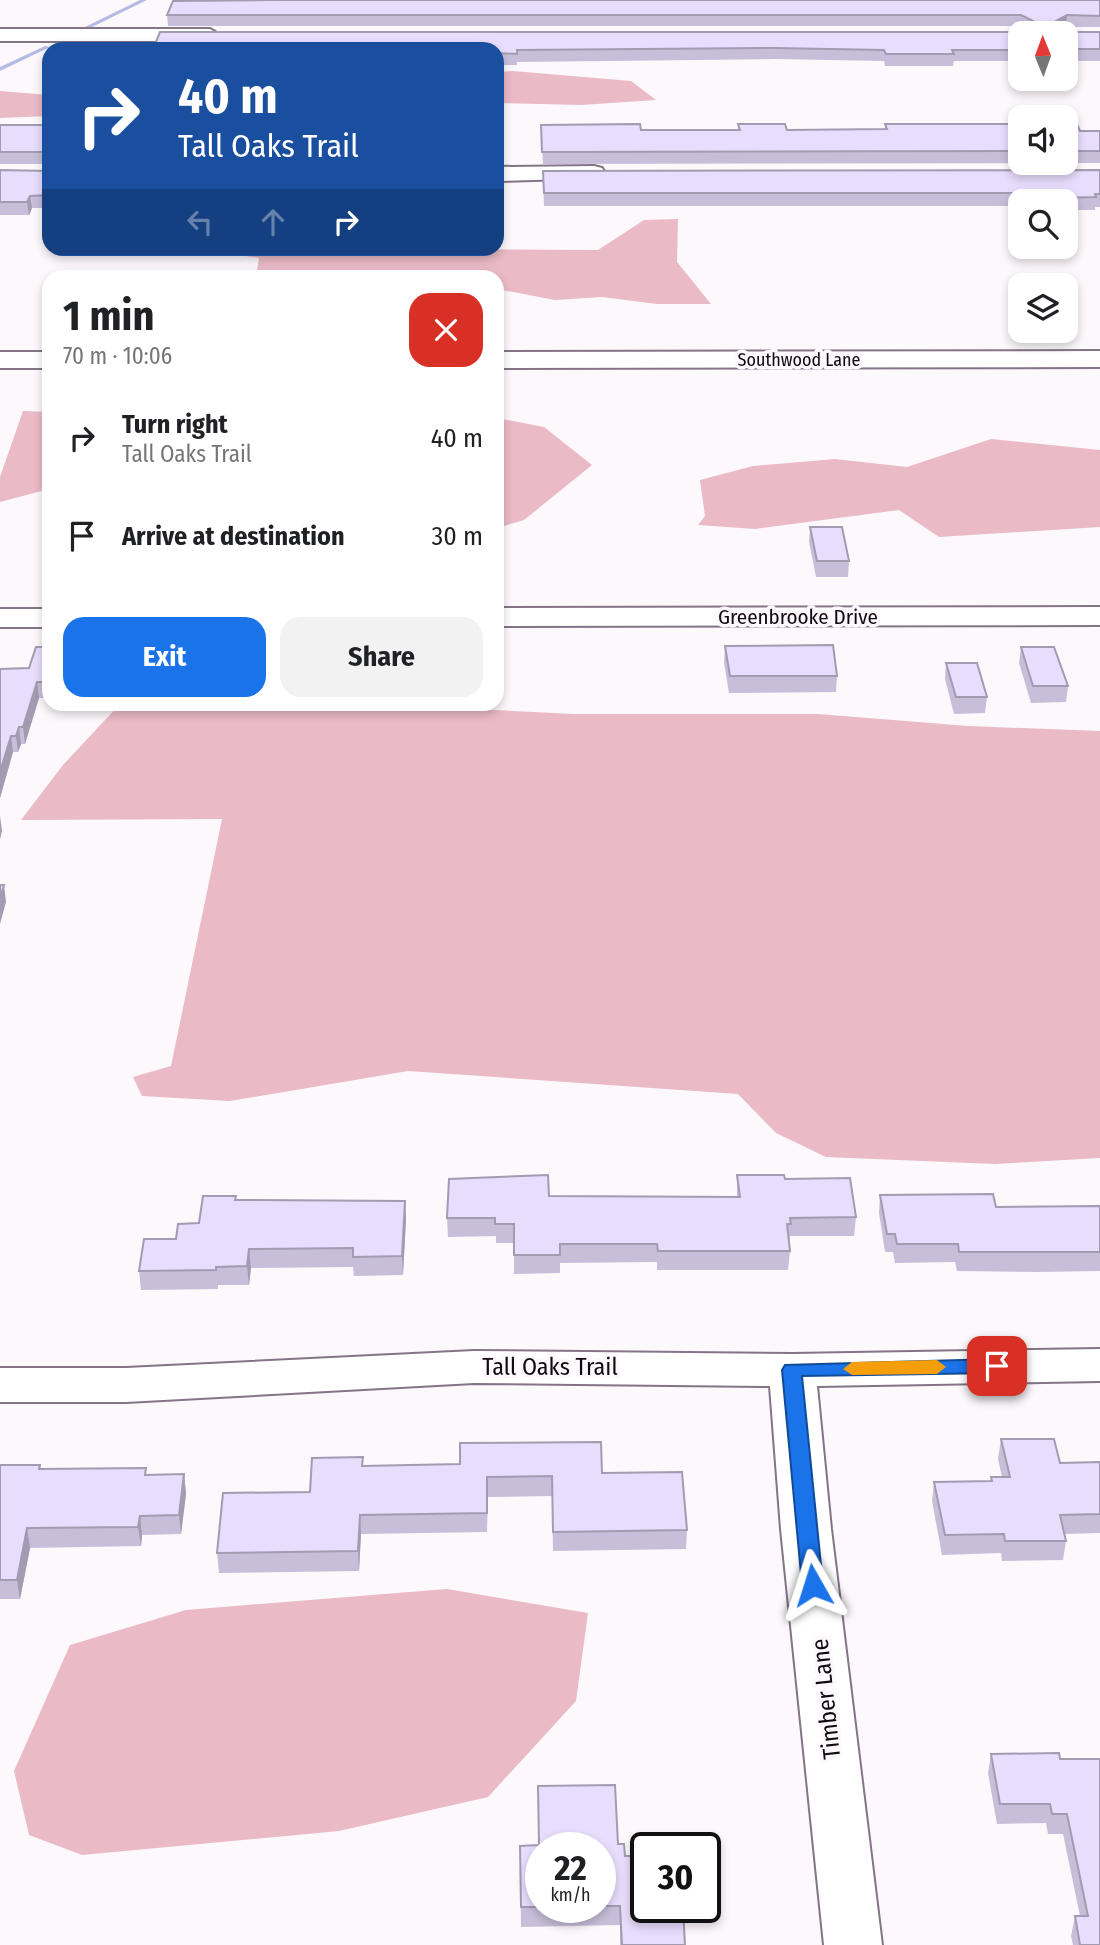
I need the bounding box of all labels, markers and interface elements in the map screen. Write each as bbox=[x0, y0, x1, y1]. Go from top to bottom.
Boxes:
north arrow bbox=[1008, 21, 1078, 91]
map controls bbox=[1008, 21, 1078, 343]
text: 40 m bbox=[178, 67, 278, 126]
icon: right bbox=[63, 70, 154, 161]
button: sound bbox=[1008, 105, 1078, 175]
text: Tall Oaks Trail bbox=[178, 127, 359, 165]
button: search bbox=[1008, 189, 1078, 259]
icon: left bbox=[181, 203, 219, 241]
icon: ahead bbox=[254, 203, 292, 241]
icon: right bbox=[327, 203, 365, 241]
button: layers bbox=[1008, 273, 1078, 343]
text: 1 min bbox=[63, 291, 154, 341]
button: close bbox=[409, 293, 483, 367]
text: 70 m · 10:06 bbox=[63, 342, 172, 370]
street label: Southwood Lane bbox=[738, 349, 861, 371]
text: Turn right bbox=[122, 409, 228, 440]
icon: right bbox=[63, 419, 101, 457]
text: 40 m bbox=[431, 423, 483, 454]
text: Tall Oaks Trail bbox=[122, 440, 252, 468]
icon: arrive bbox=[63, 517, 101, 555]
text: Arrive at destination bbox=[122, 521, 345, 552]
text: 30 m bbox=[432, 521, 483, 552]
street label: Greenbrooke Drive bbox=[718, 604, 878, 630]
button: Exit bbox=[63, 617, 266, 697]
button: Share bbox=[280, 617, 483, 697]
pin bbox=[967, 1336, 1027, 1396]
icon: arrive bbox=[978, 1347, 1016, 1385]
street label: Tall Oaks Trail bbox=[482, 1353, 618, 1381]
position arrow bbox=[776, 1548, 850, 1622]
street label: Timber Lane bbox=[806, 1637, 846, 1761]
speed limit sign: 30 bbox=[630, 1832, 721, 1923]
text: 22 bbox=[554, 1847, 587, 1889]
text: km/h bbox=[550, 1884, 591, 1906]

